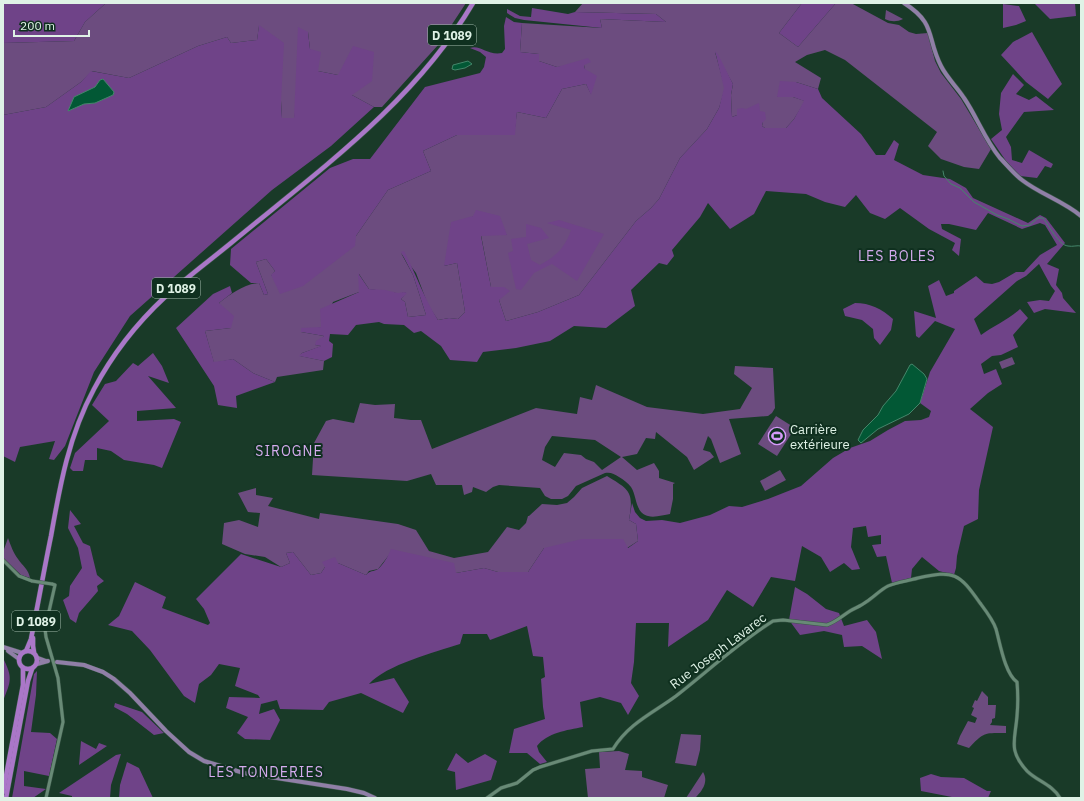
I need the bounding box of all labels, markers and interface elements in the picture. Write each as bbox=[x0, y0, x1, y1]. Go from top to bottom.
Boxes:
scale bar bbox=[14, 12, 89, 38]
text: 200 m bbox=[20, 18, 55, 33]
road number: D 1089 bbox=[428, 25, 476, 45]
district label: LES BOLES bbox=[858, 247, 936, 265]
road number: D 1089 bbox=[152, 278, 200, 298]
place label: Carrière extérieure bbox=[790, 421, 850, 453]
sports icon: Carrière extérieure bbox=[767, 426, 787, 446]
district label: SIROGNE bbox=[255, 442, 323, 460]
street label: Rue Joseph Lavarec bbox=[666, 609, 770, 693]
road number: D 1089 bbox=[12, 611, 60, 631]
district label: LES TONDERIES bbox=[208, 763, 324, 781]

